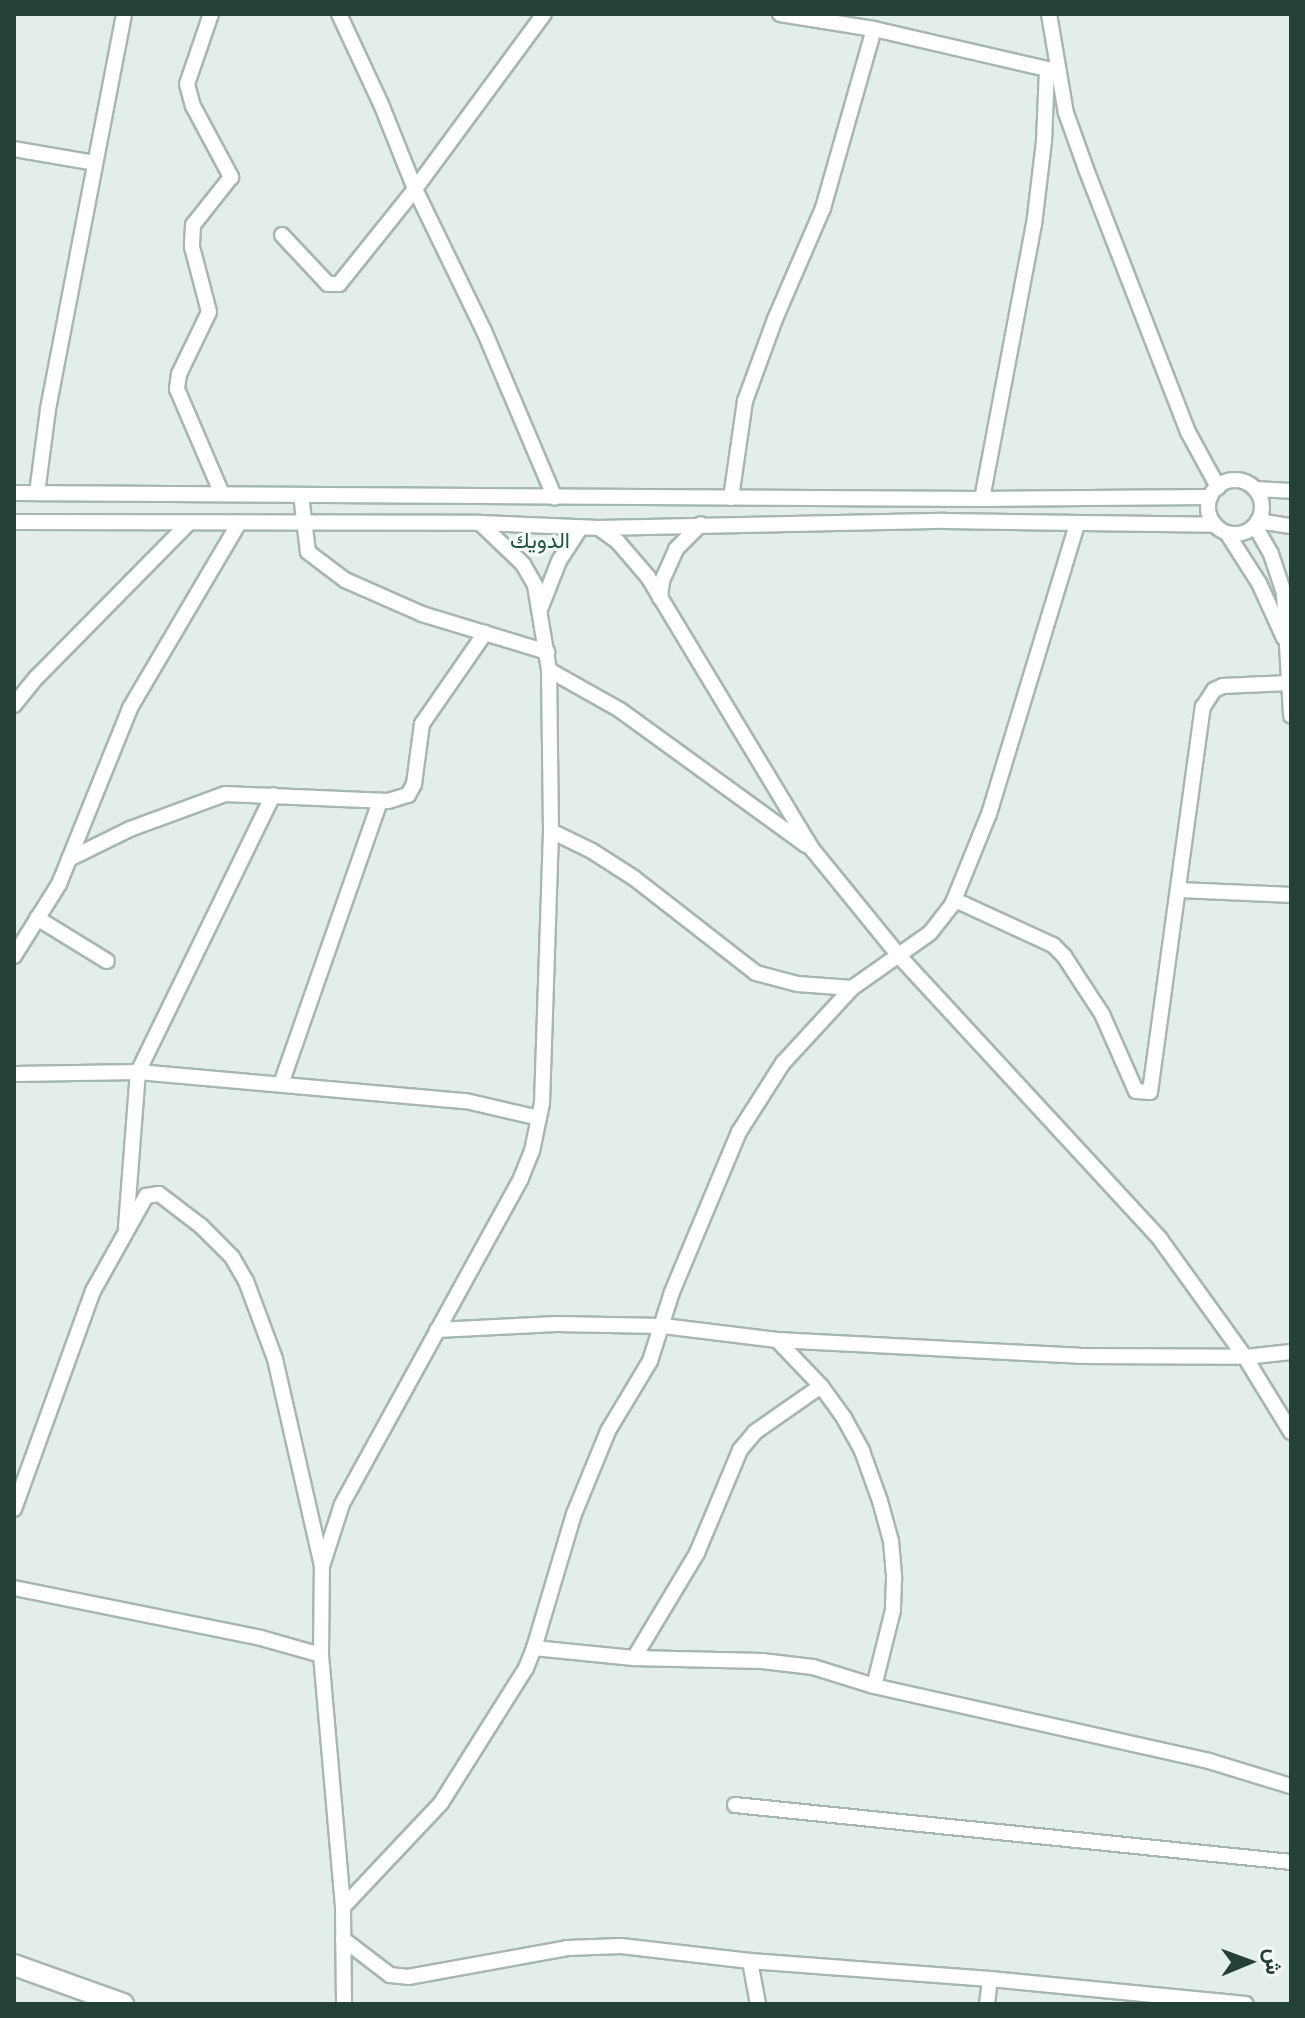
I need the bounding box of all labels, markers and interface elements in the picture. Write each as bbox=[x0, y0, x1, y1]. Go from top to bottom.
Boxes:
district label: الدويك bbox=[510, 528, 570, 554]
north arrow bbox=[1209, 1922, 1289, 2002]
text: ش bbox=[1258, 1948, 1289, 1975]

